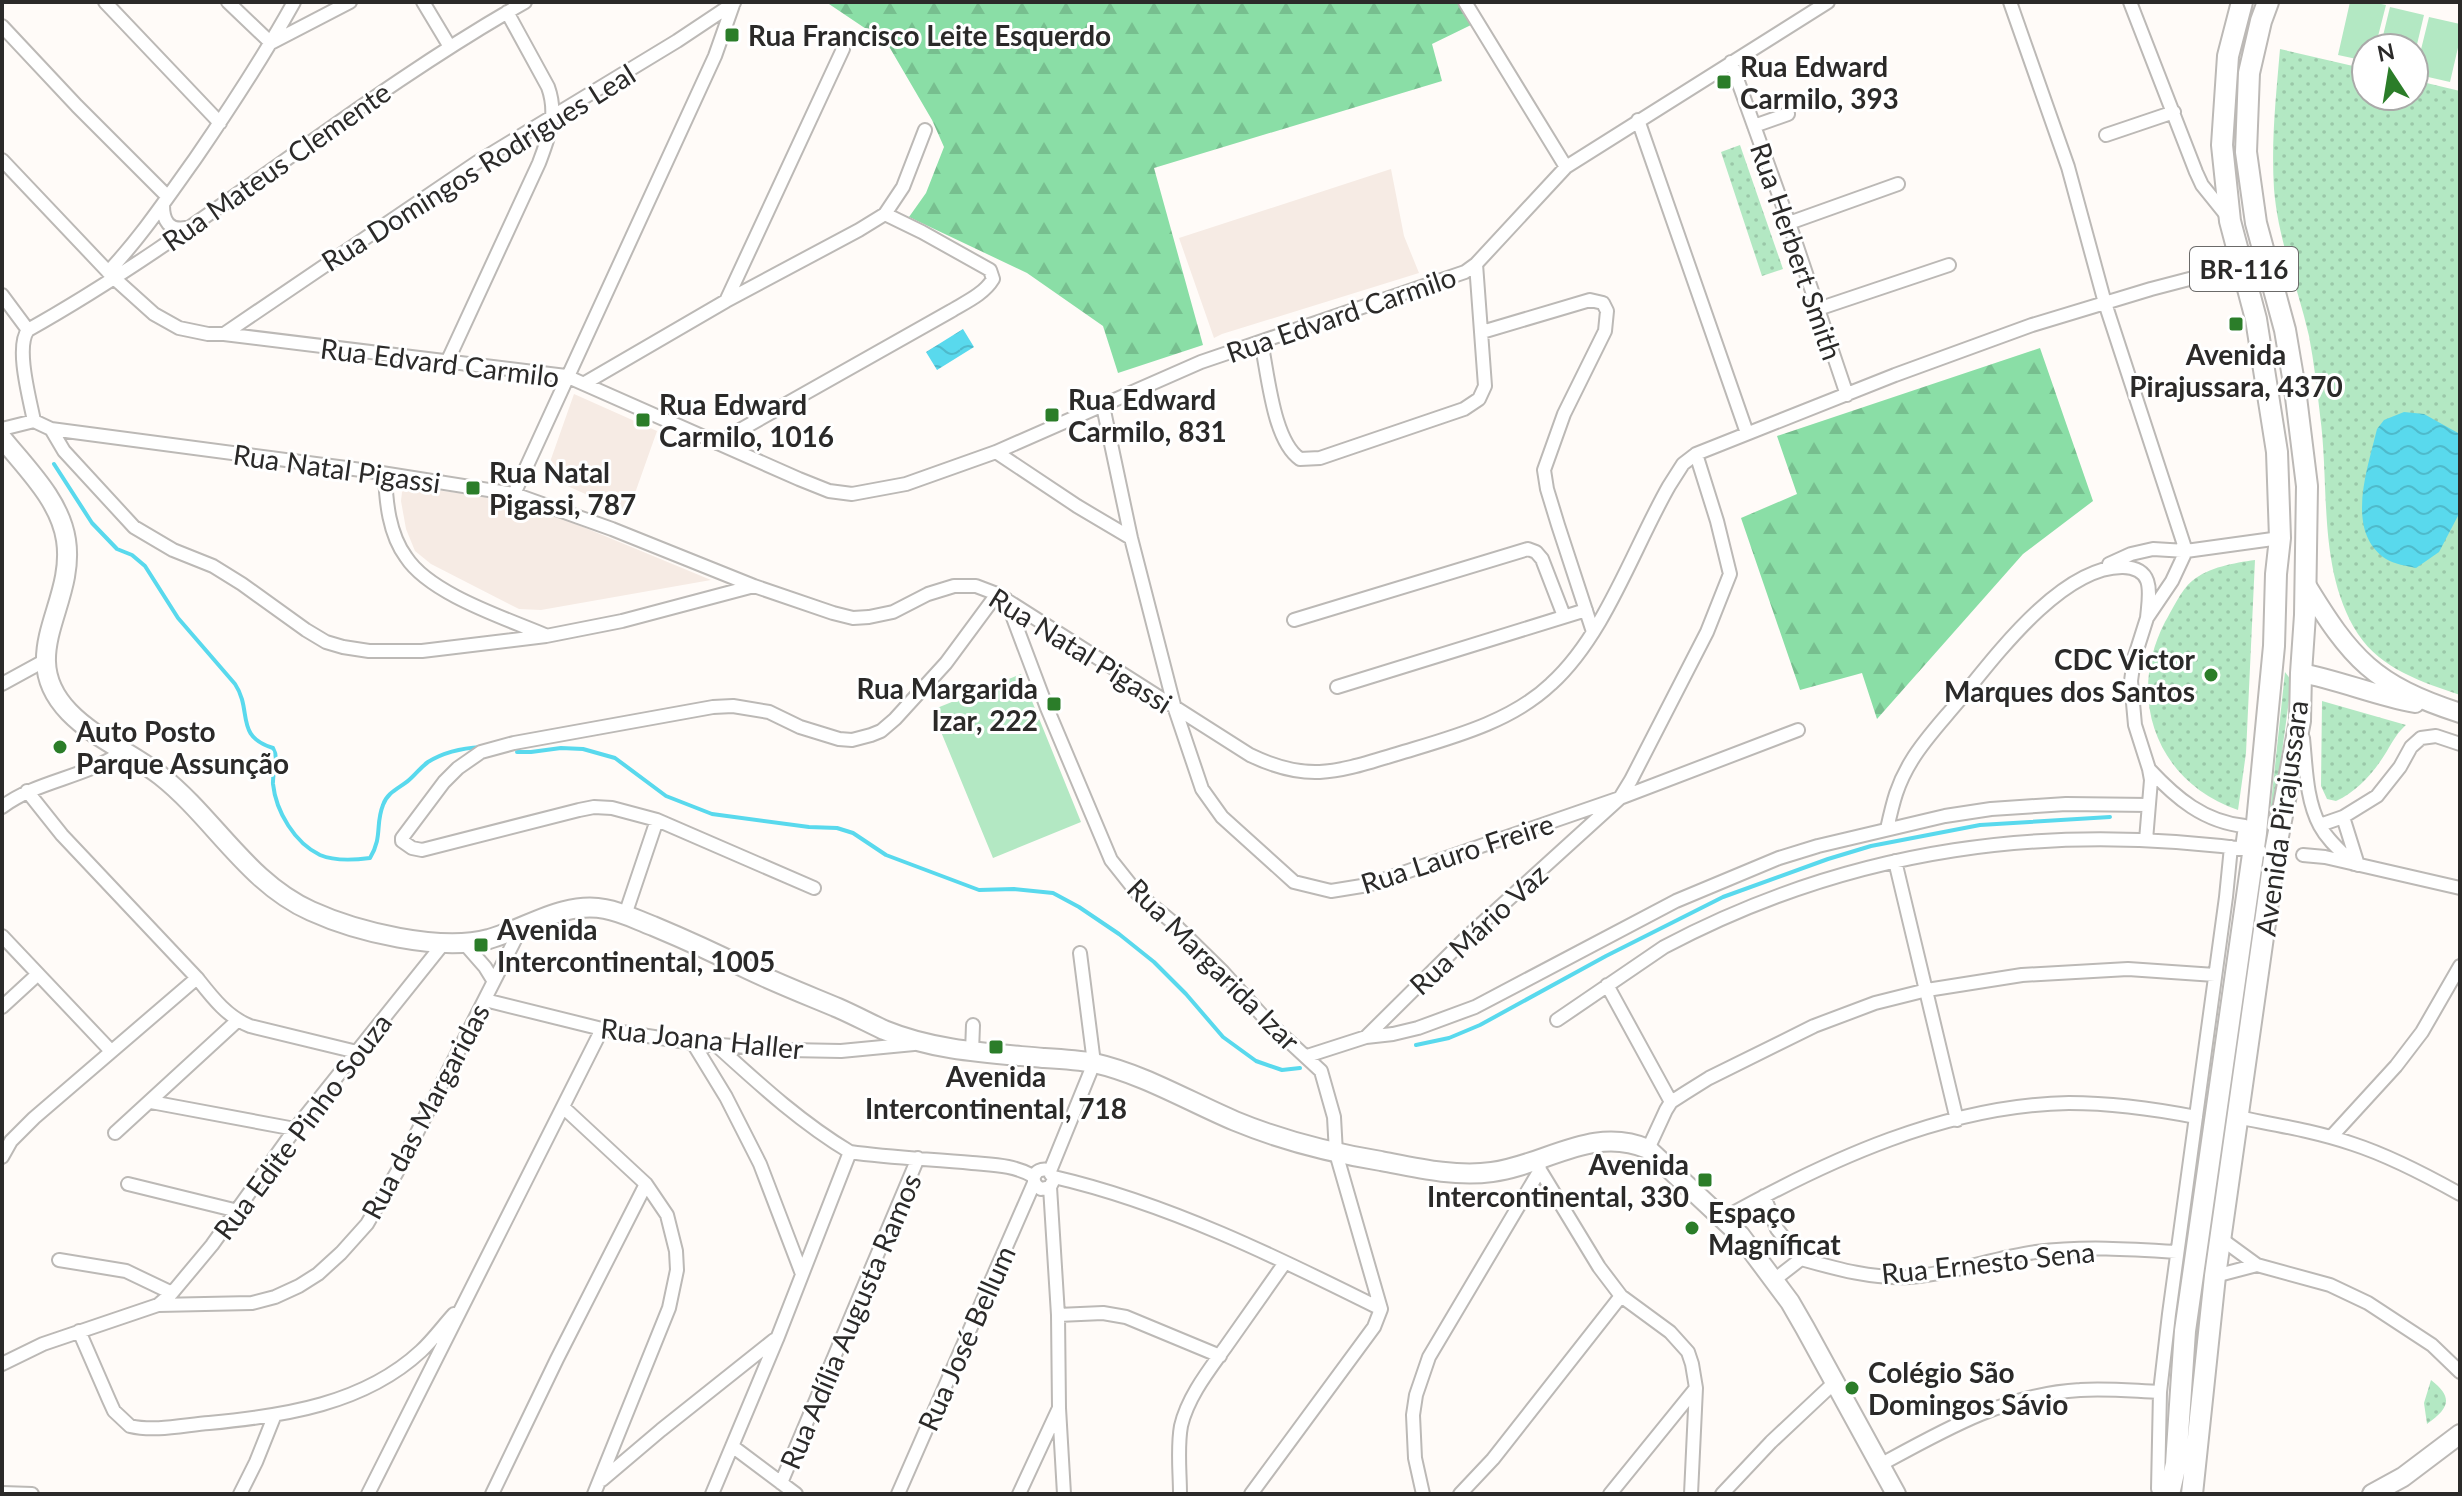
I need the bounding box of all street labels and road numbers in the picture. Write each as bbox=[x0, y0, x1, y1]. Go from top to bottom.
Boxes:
street label: Rua Domingos Rodrigues Leal bbox=[315, 56, 641, 278]
street label: Rua Mateus Clemente bbox=[155, 74, 397, 258]
street label: Rua Herbert Smith bbox=[1744, 138, 1850, 364]
road number: BR-116 bbox=[2190, 247, 2298, 291]
street label: Rua Edvard Carmilo bbox=[1222, 259, 1460, 369]
street label: Rua Edvard Carmilo bbox=[319, 330, 561, 394]
street label: Rua Natal Pigassi bbox=[231, 437, 443, 499]
street label: Rua Natal Pigassi bbox=[983, 580, 1179, 720]
street label: Avenida Pirajussara bbox=[2248, 698, 2314, 938]
street label: Rua Lauro Freire bbox=[1356, 806, 1558, 900]
street label: Rua Mário Vaz bbox=[1402, 857, 1554, 1001]
street label: Rua Margarida Izar bbox=[1121, 871, 1307, 1057]
street label: Rua das Margaridas bbox=[354, 997, 496, 1225]
street label: Rua Edite Pinho Souza bbox=[206, 1006, 398, 1246]
street label: Rua Joana Haller bbox=[599, 1010, 805, 1066]
street label: Rua Adília Augusta Ramos bbox=[772, 1168, 928, 1474]
street label: Rua Ernesto Sena bbox=[1880, 1234, 2096, 1290]
street label: Rua José Bellum bbox=[910, 1240, 1022, 1436]

